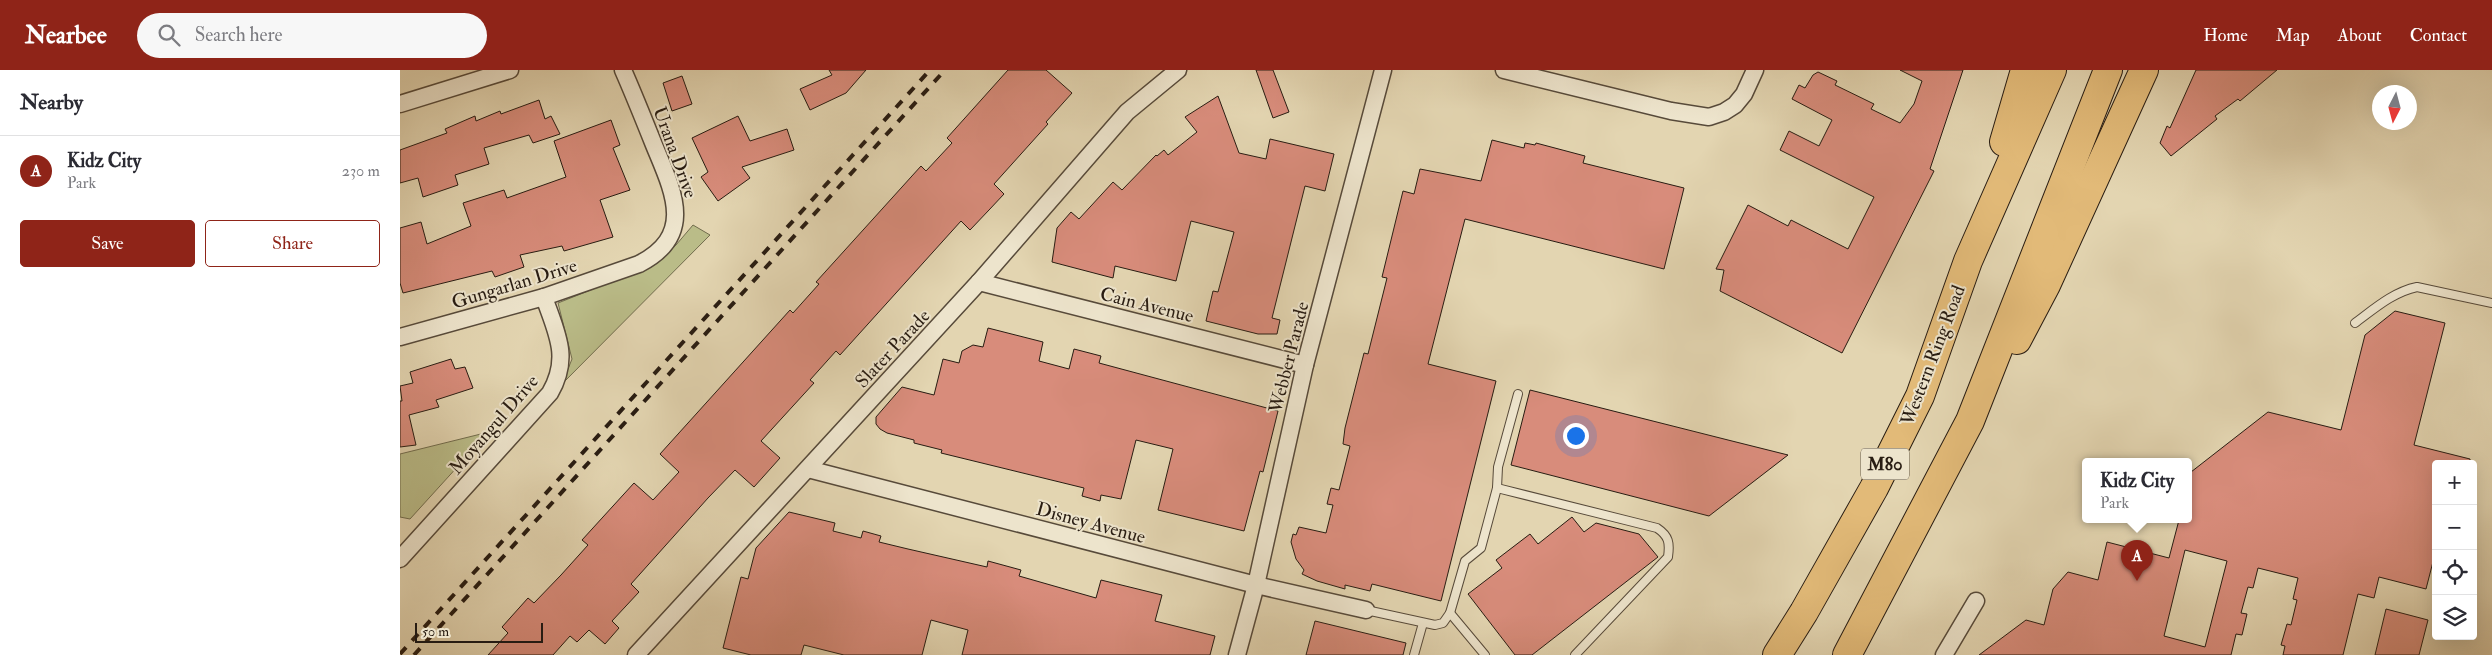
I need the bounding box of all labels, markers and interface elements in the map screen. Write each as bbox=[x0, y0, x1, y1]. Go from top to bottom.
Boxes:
search box bbox=[137, 13, 487, 58]
text: Nearbee bbox=[25, 20, 107, 51]
icon: search bbox=[155, 21, 183, 49]
text: Search here bbox=[195, 23, 282, 47]
text: Home bbox=[2203, 24, 2248, 47]
text: Map bbox=[2276, 24, 2310, 47]
text: About bbox=[2338, 24, 2382, 47]
text: Contact bbox=[2410, 24, 2467, 47]
north arrow bbox=[2372, 85, 2417, 130]
text: Nearby bbox=[20, 89, 83, 116]
street label: Urana Drive bbox=[647, 103, 703, 201]
text: Kidz City bbox=[67, 149, 141, 173]
text: A bbox=[31, 161, 41, 181]
text: 230 m bbox=[342, 161, 380, 181]
text: Park bbox=[67, 173, 96, 193]
button: Save bbox=[20, 220, 195, 267]
button: Share bbox=[205, 220, 380, 267]
street label: Gungarlan Drive bbox=[449, 253, 580, 314]
street label: Western Ring Road bbox=[1895, 281, 1971, 430]
street label: Cain Avenue bbox=[1098, 282, 1196, 328]
street label: Webber Parade bbox=[1263, 299, 1314, 416]
street label: Slater Parade bbox=[850, 304, 935, 393]
street label: Moyangul Drive bbox=[444, 370, 544, 480]
your location bbox=[1563, 423, 1589, 449]
road number: M80 bbox=[1861, 448, 1909, 479]
popup bbox=[2082, 458, 2192, 523]
map controls bbox=[2432, 460, 2477, 640]
button: + bbox=[2432, 460, 2477, 505]
text: Kidz City bbox=[2100, 469, 2174, 493]
text: Park bbox=[2100, 493, 2129, 513]
street label: Disney Avenue bbox=[1033, 497, 1148, 549]
button: − bbox=[2432, 505, 2477, 550]
pin: A bbox=[2121, 540, 2153, 581]
button: locate bbox=[2432, 550, 2477, 595]
button: layers bbox=[2432, 595, 2477, 640]
scale bar bbox=[415, 620, 542, 643]
text: 50 m bbox=[422, 623, 449, 640]

